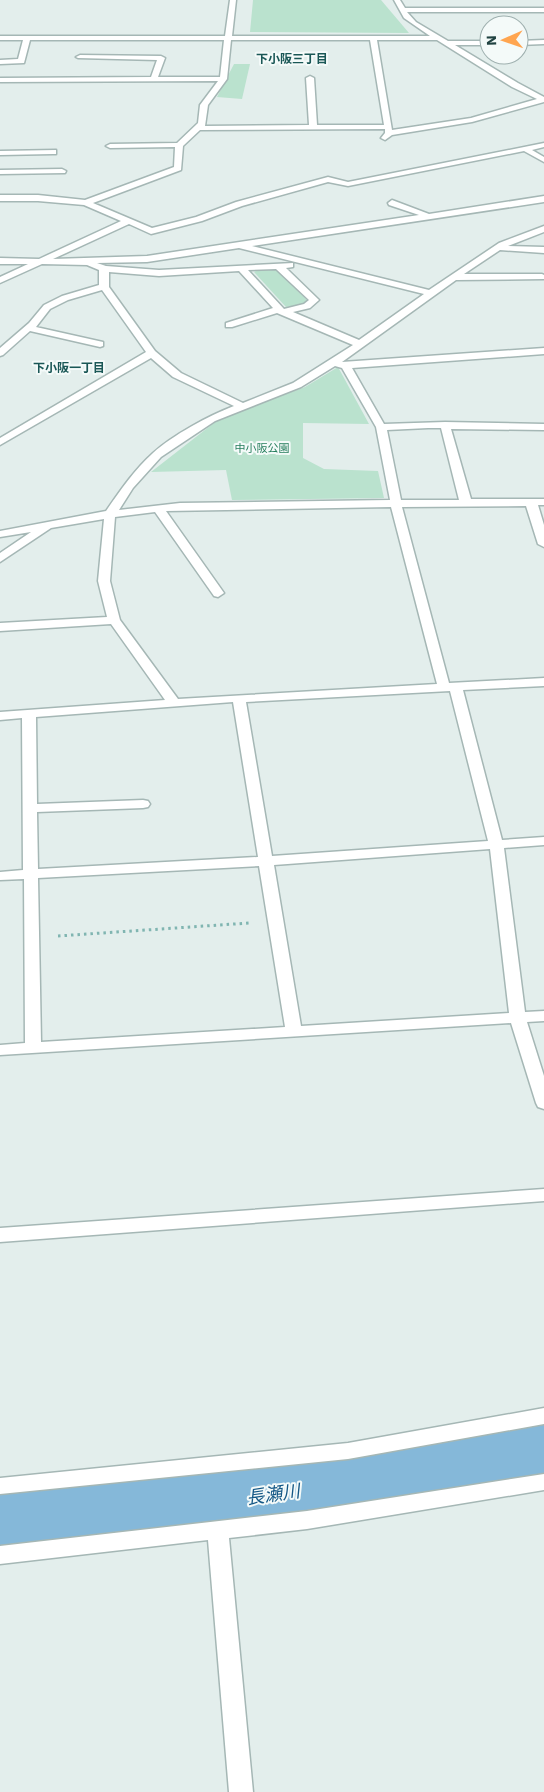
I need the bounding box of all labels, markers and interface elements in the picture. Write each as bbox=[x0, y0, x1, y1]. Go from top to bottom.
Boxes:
north arrow bbox=[479, 15, 529, 65]
text: N bbox=[483, 35, 499, 46]
district label: 下小阪三丁目 bbox=[256, 52, 328, 66]
district label: 下小阪一丁目 bbox=[33, 361, 105, 375]
park label: 中小阪公園 bbox=[235, 442, 290, 455]
water label: 長瀬川 bbox=[245, 1480, 303, 1508]

